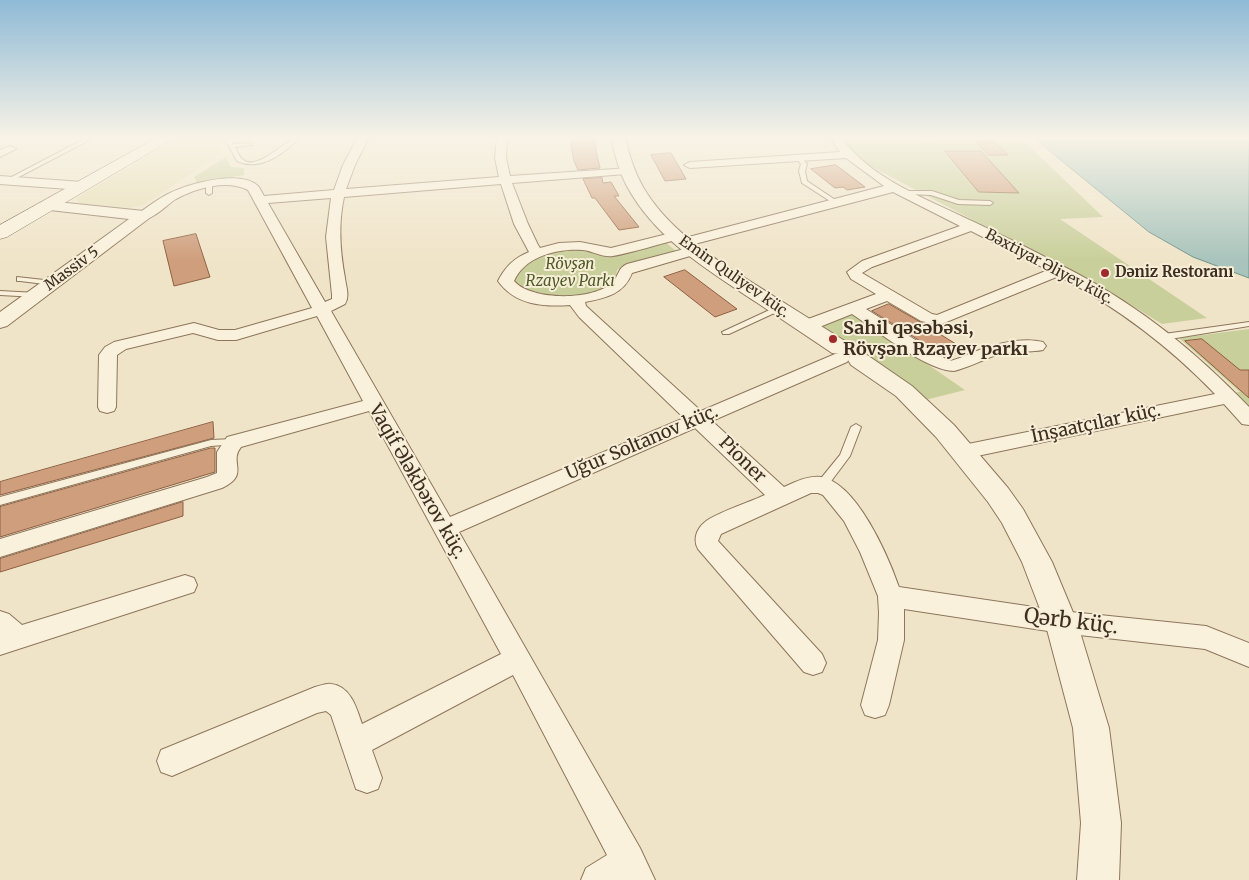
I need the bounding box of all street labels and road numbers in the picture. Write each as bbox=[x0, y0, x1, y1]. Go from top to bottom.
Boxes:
street label: Bəxtiyar Əliyev küç. bbox=[982, 226, 1116, 308]
street label: Emin Quliyev küç. bbox=[675, 232, 793, 322]
street label: Massiv 5 bbox=[41, 243, 103, 295]
street label: İnşaatçılar küç. bbox=[1029, 400, 1163, 448]
street label: Vaqif Ələkbərov küç. bbox=[364, 401, 470, 563]
street label: Uğur Soltanov küç. bbox=[562, 401, 722, 485]
street label: Pioner bbox=[714, 432, 770, 488]
street label: Qərb küç. bbox=[1022, 604, 1120, 640]

